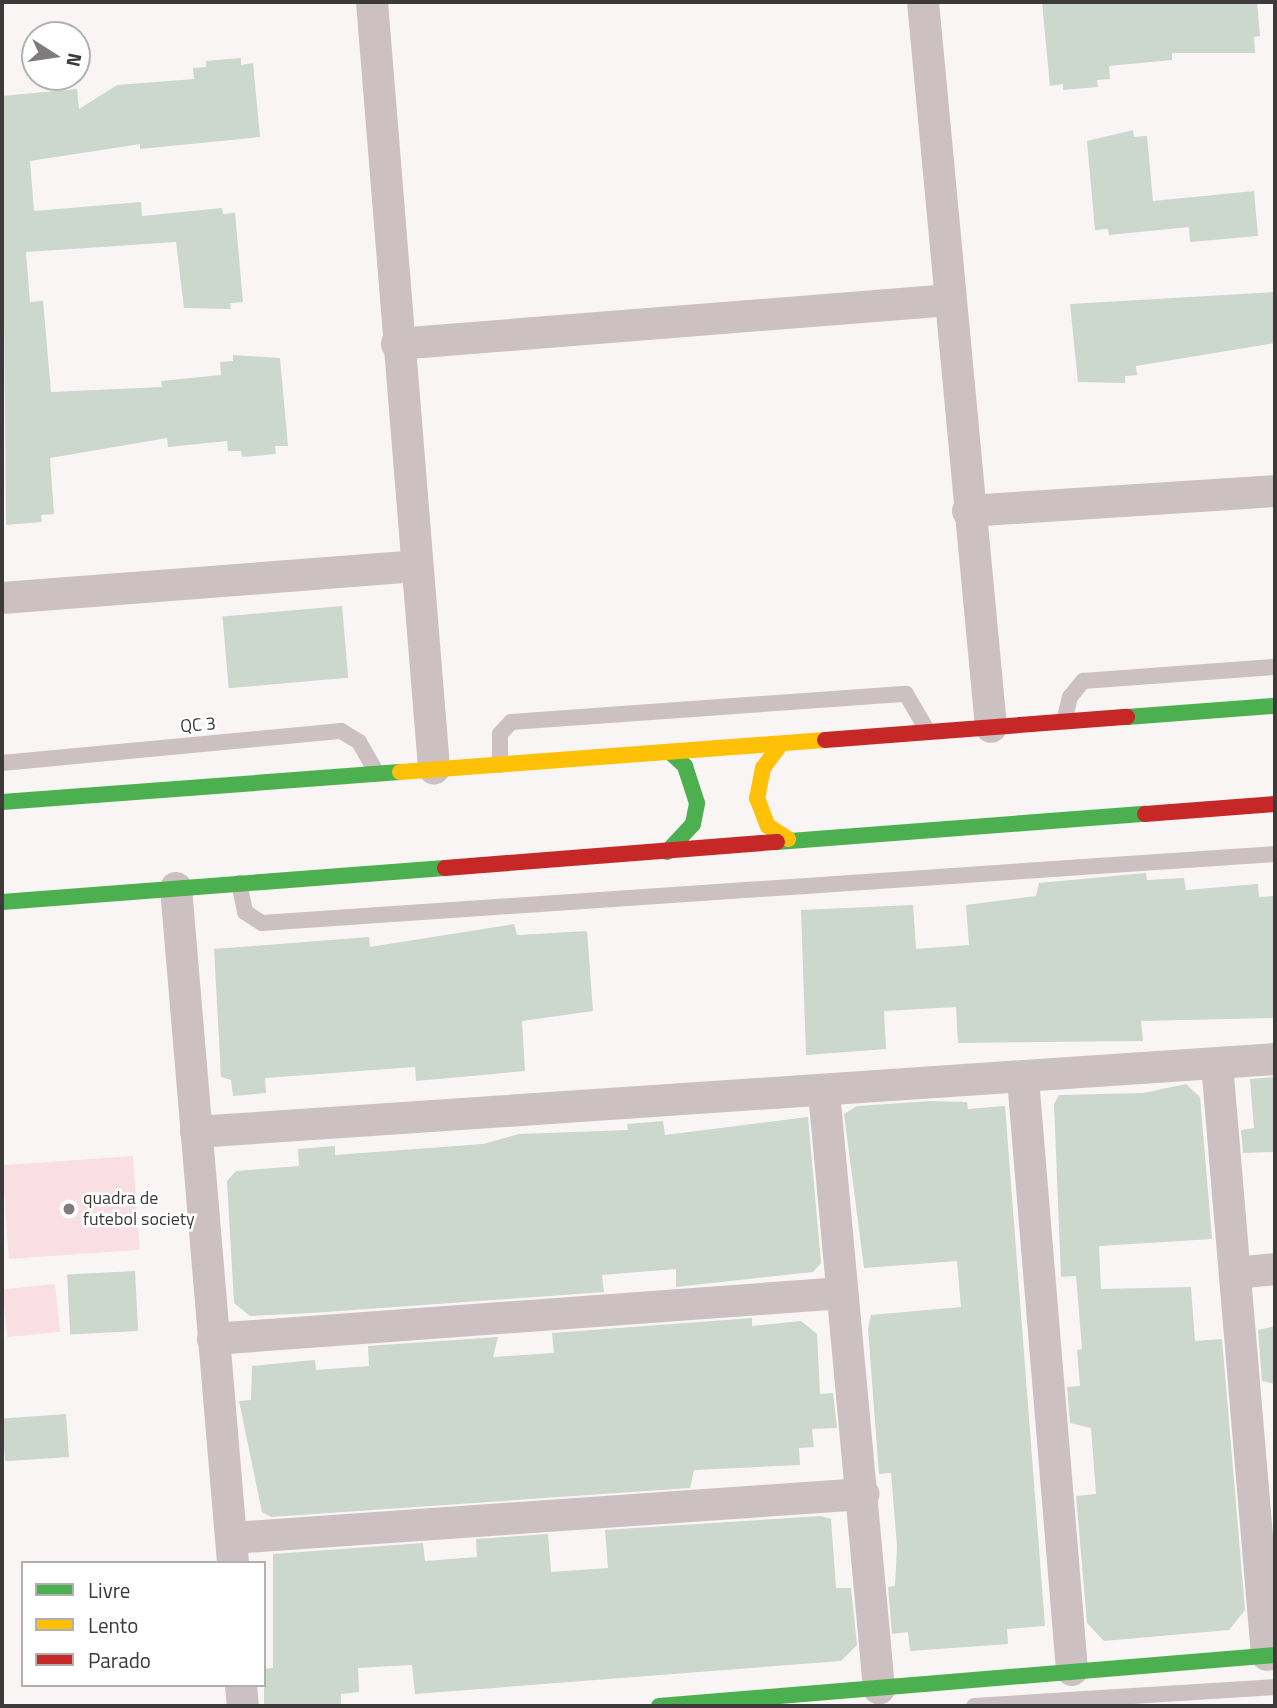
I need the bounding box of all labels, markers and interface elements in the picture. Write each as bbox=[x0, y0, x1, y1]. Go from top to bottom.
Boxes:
north arrow bbox=[21, 21, 91, 91]
text: N bbox=[60, 51, 91, 70]
street label: QC 3 bbox=[179, 713, 217, 737]
place label: quadra de futebol society bbox=[83, 1188, 195, 1230]
marker: quadra de futebol society bbox=[61, 1201, 77, 1217]
legend bbox=[21, 1561, 266, 1687]
text: Livre bbox=[88, 1574, 130, 1606]
text: Lento bbox=[88, 1609, 138, 1641]
text: Parado bbox=[88, 1644, 151, 1676]

